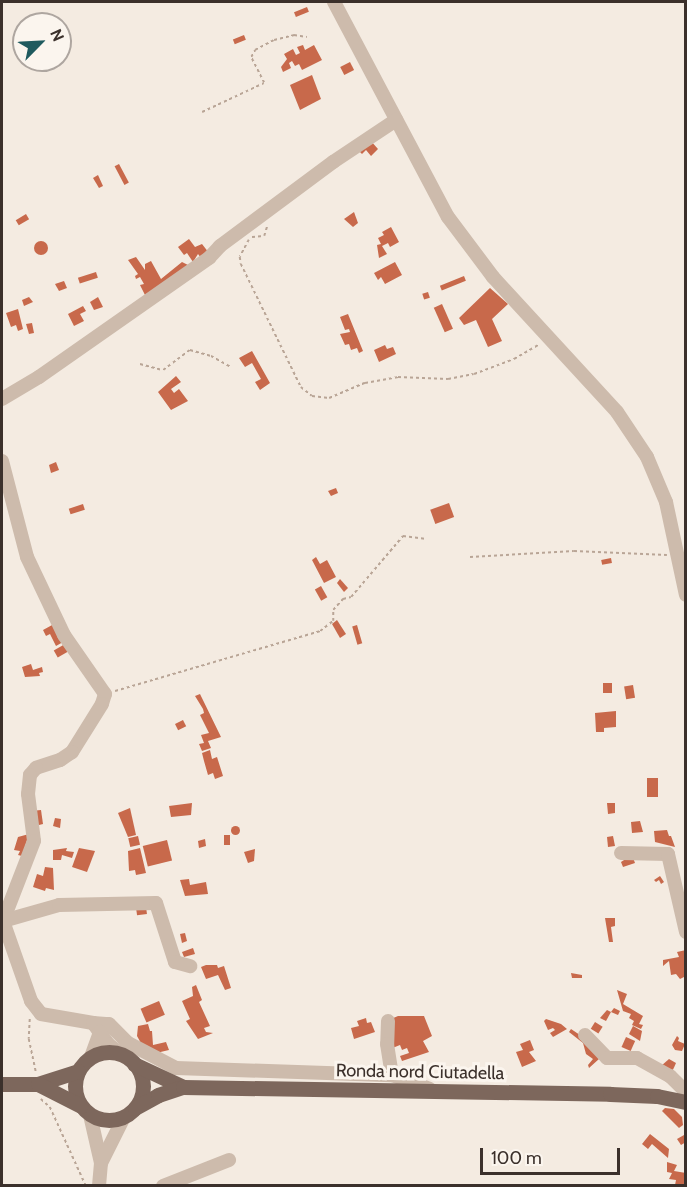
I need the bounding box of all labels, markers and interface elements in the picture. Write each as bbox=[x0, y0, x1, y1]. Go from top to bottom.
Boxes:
north arrow bbox=[12, 12, 72, 72]
text: N bbox=[46, 26, 68, 44]
street label: Ronda nord Ciutadella bbox=[336, 1060, 504, 1084]
scale bar bbox=[483, 1136, 622, 1174]
text: 100 m bbox=[491, 1147, 542, 1169]

